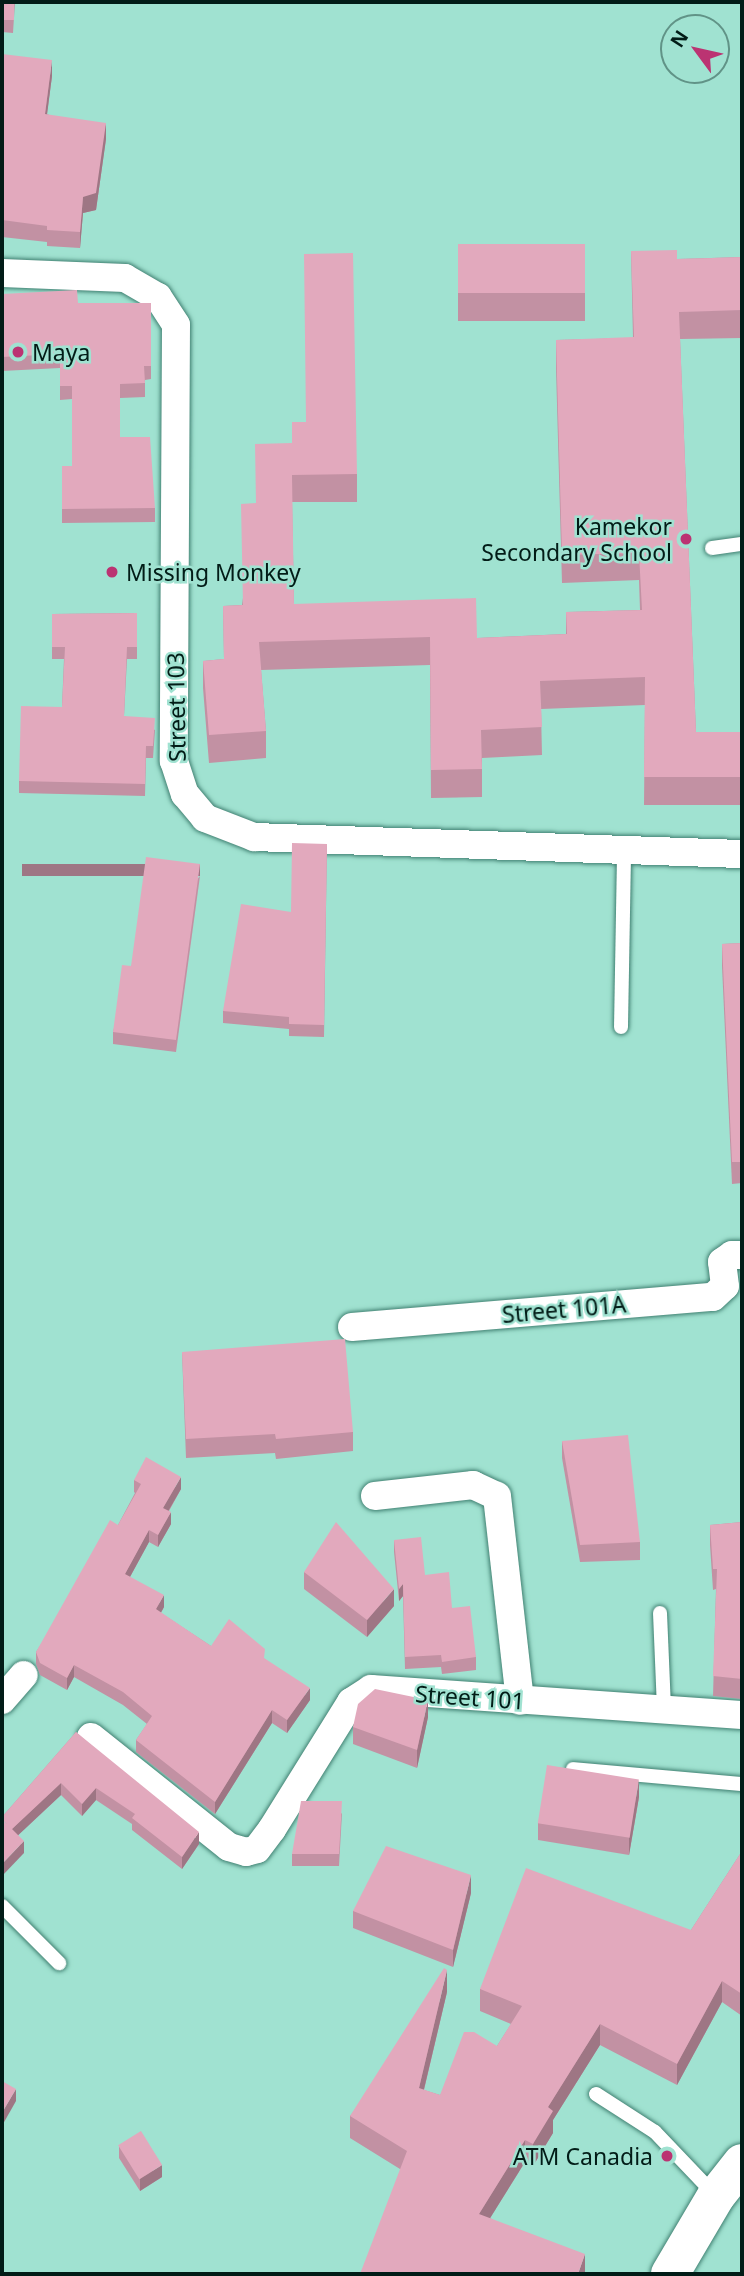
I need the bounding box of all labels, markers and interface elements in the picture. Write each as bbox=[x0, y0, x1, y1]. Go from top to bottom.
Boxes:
north arrow bbox=[660, 14, 730, 84]
text: N bbox=[664, 25, 694, 52]
place label: Maya bbox=[32, 338, 90, 366]
marker: Maya bbox=[10, 344, 26, 360]
place label: Kamekor Secondary School bbox=[481, 512, 672, 566]
marker: Kamekor Secondary School bbox=[678, 531, 694, 547]
place label: Missing Monkey bbox=[126, 558, 301, 586]
marker: Missing Monkey bbox=[104, 564, 120, 580]
street label: Street 103 bbox=[161, 652, 191, 762]
street label: Street 101A bbox=[501, 1290, 627, 1328]
street label: Street 101 bbox=[414, 1679, 526, 1715]
place label: ATM Canadia bbox=[513, 2142, 653, 2170]
marker: ATM Canadia bbox=[659, 2148, 675, 2164]

